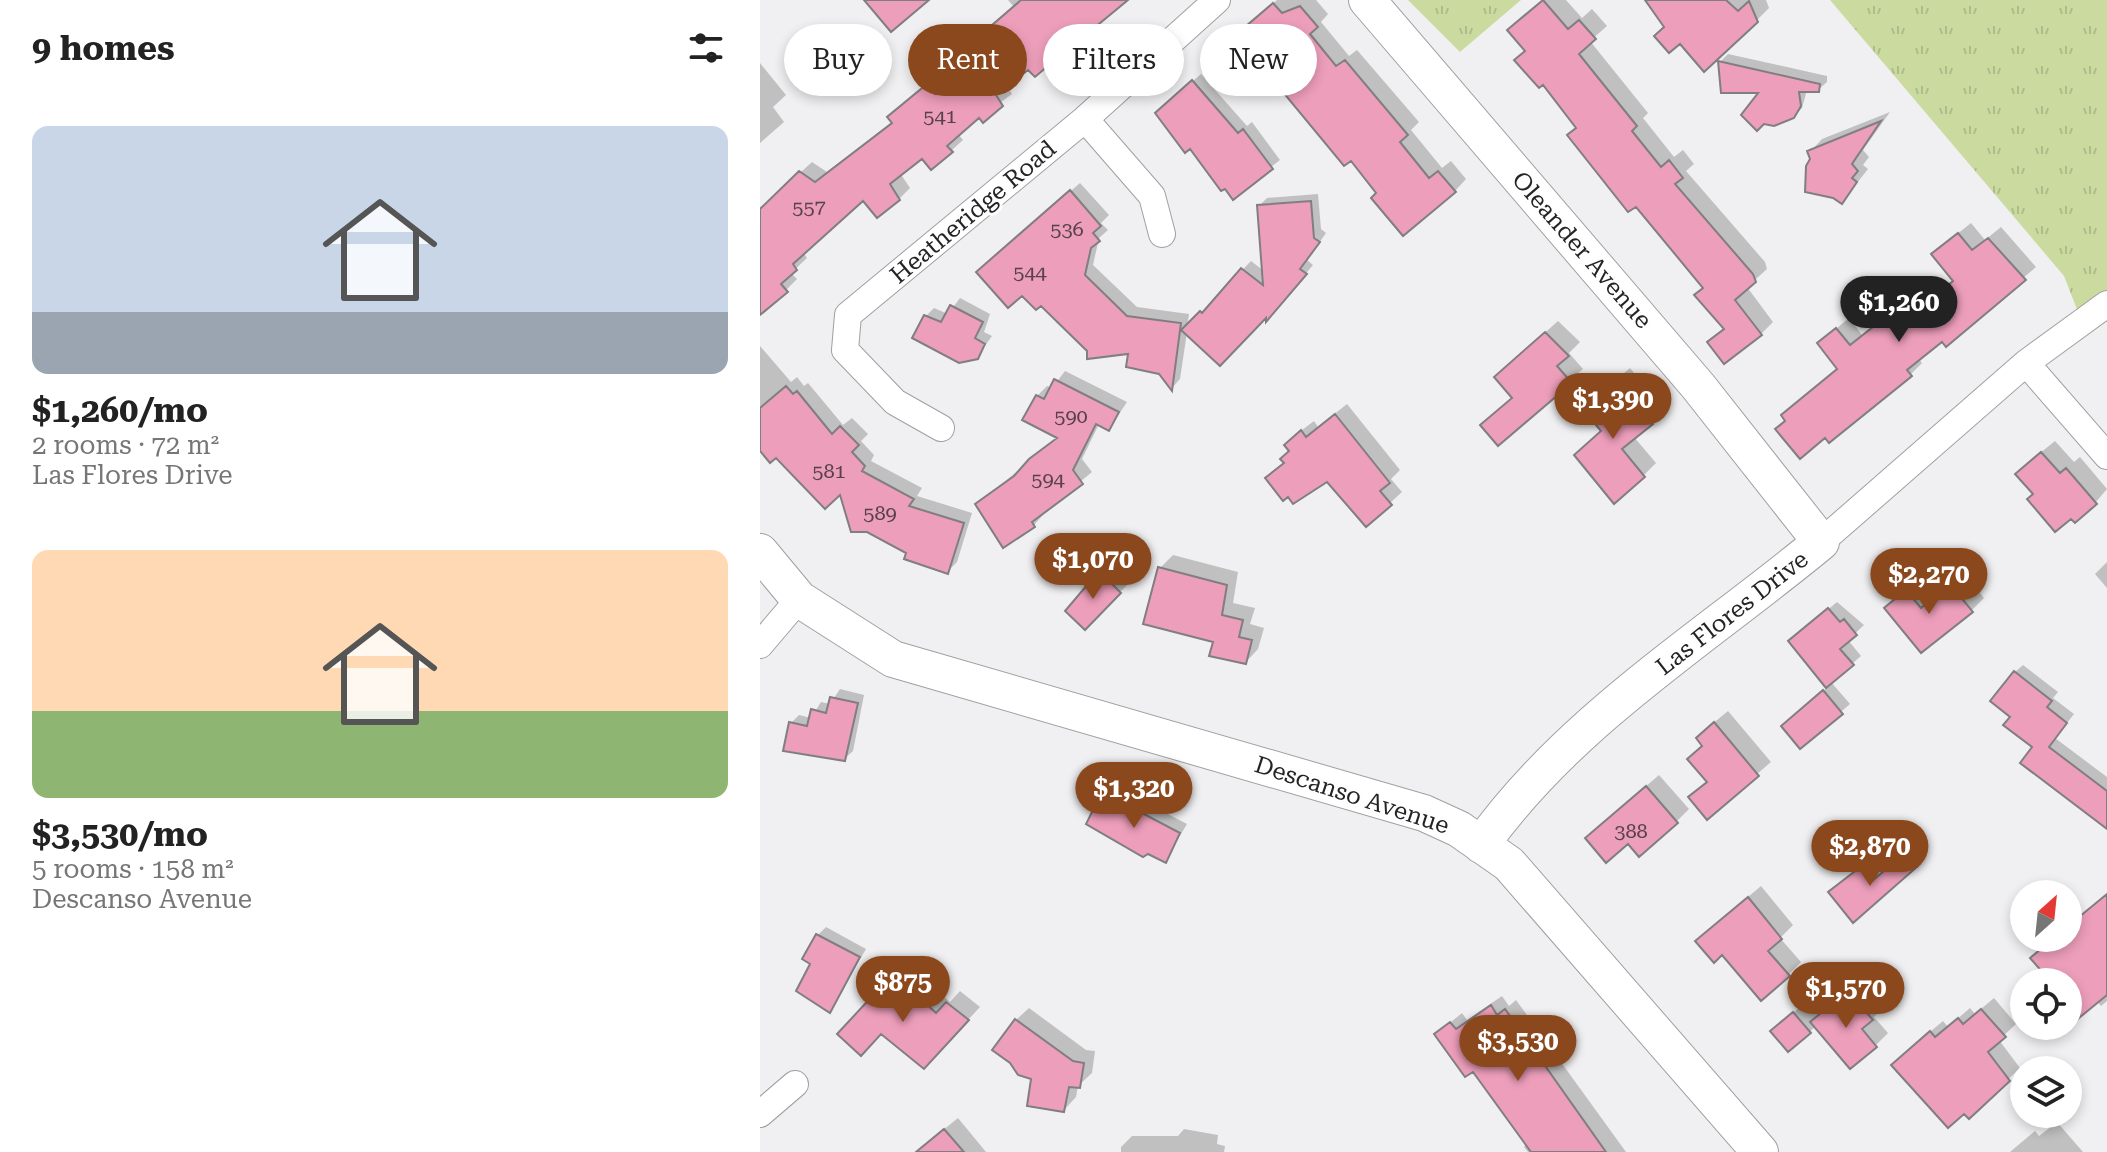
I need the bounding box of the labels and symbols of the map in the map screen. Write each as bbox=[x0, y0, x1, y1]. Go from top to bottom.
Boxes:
house number: 541 bbox=[923, 104, 957, 128]
street label: Heatheridge Road bbox=[885, 135, 1061, 289]
street label: Oleander Avenue bbox=[1506, 166, 1658, 334]
house number: 557 bbox=[792, 195, 826, 219]
house number: 536 bbox=[1050, 217, 1084, 241]
house number: 544 bbox=[1013, 260, 1048, 284]
pin: $1,260 bbox=[1834, 276, 1964, 344]
pin: $1,390 bbox=[1548, 373, 1678, 441]
house number: 590 bbox=[1054, 404, 1088, 428]
house number: 581 bbox=[812, 459, 846, 483]
house number: 594 bbox=[1031, 467, 1066, 491]
house number: 589 bbox=[863, 501, 897, 525]
pin: $1,070 bbox=[1028, 533, 1158, 601]
street label: Las Flores Drive bbox=[1650, 545, 1814, 681]
pin: $2,270 bbox=[1864, 548, 1994, 616]
street label: Descanso Avenue bbox=[1251, 750, 1453, 840]
pin: $1,320 bbox=[1069, 762, 1199, 830]
house number: 388 bbox=[1614, 819, 1648, 843]
pin: $2,870 bbox=[1805, 820, 1935, 888]
north arrow bbox=[2010, 880, 2082, 952]
pin: $875 bbox=[856, 956, 950, 1024]
pin: $1,570 bbox=[1781, 962, 1911, 1030]
pin: $3,530 bbox=[1453, 1015, 1583, 1083]

